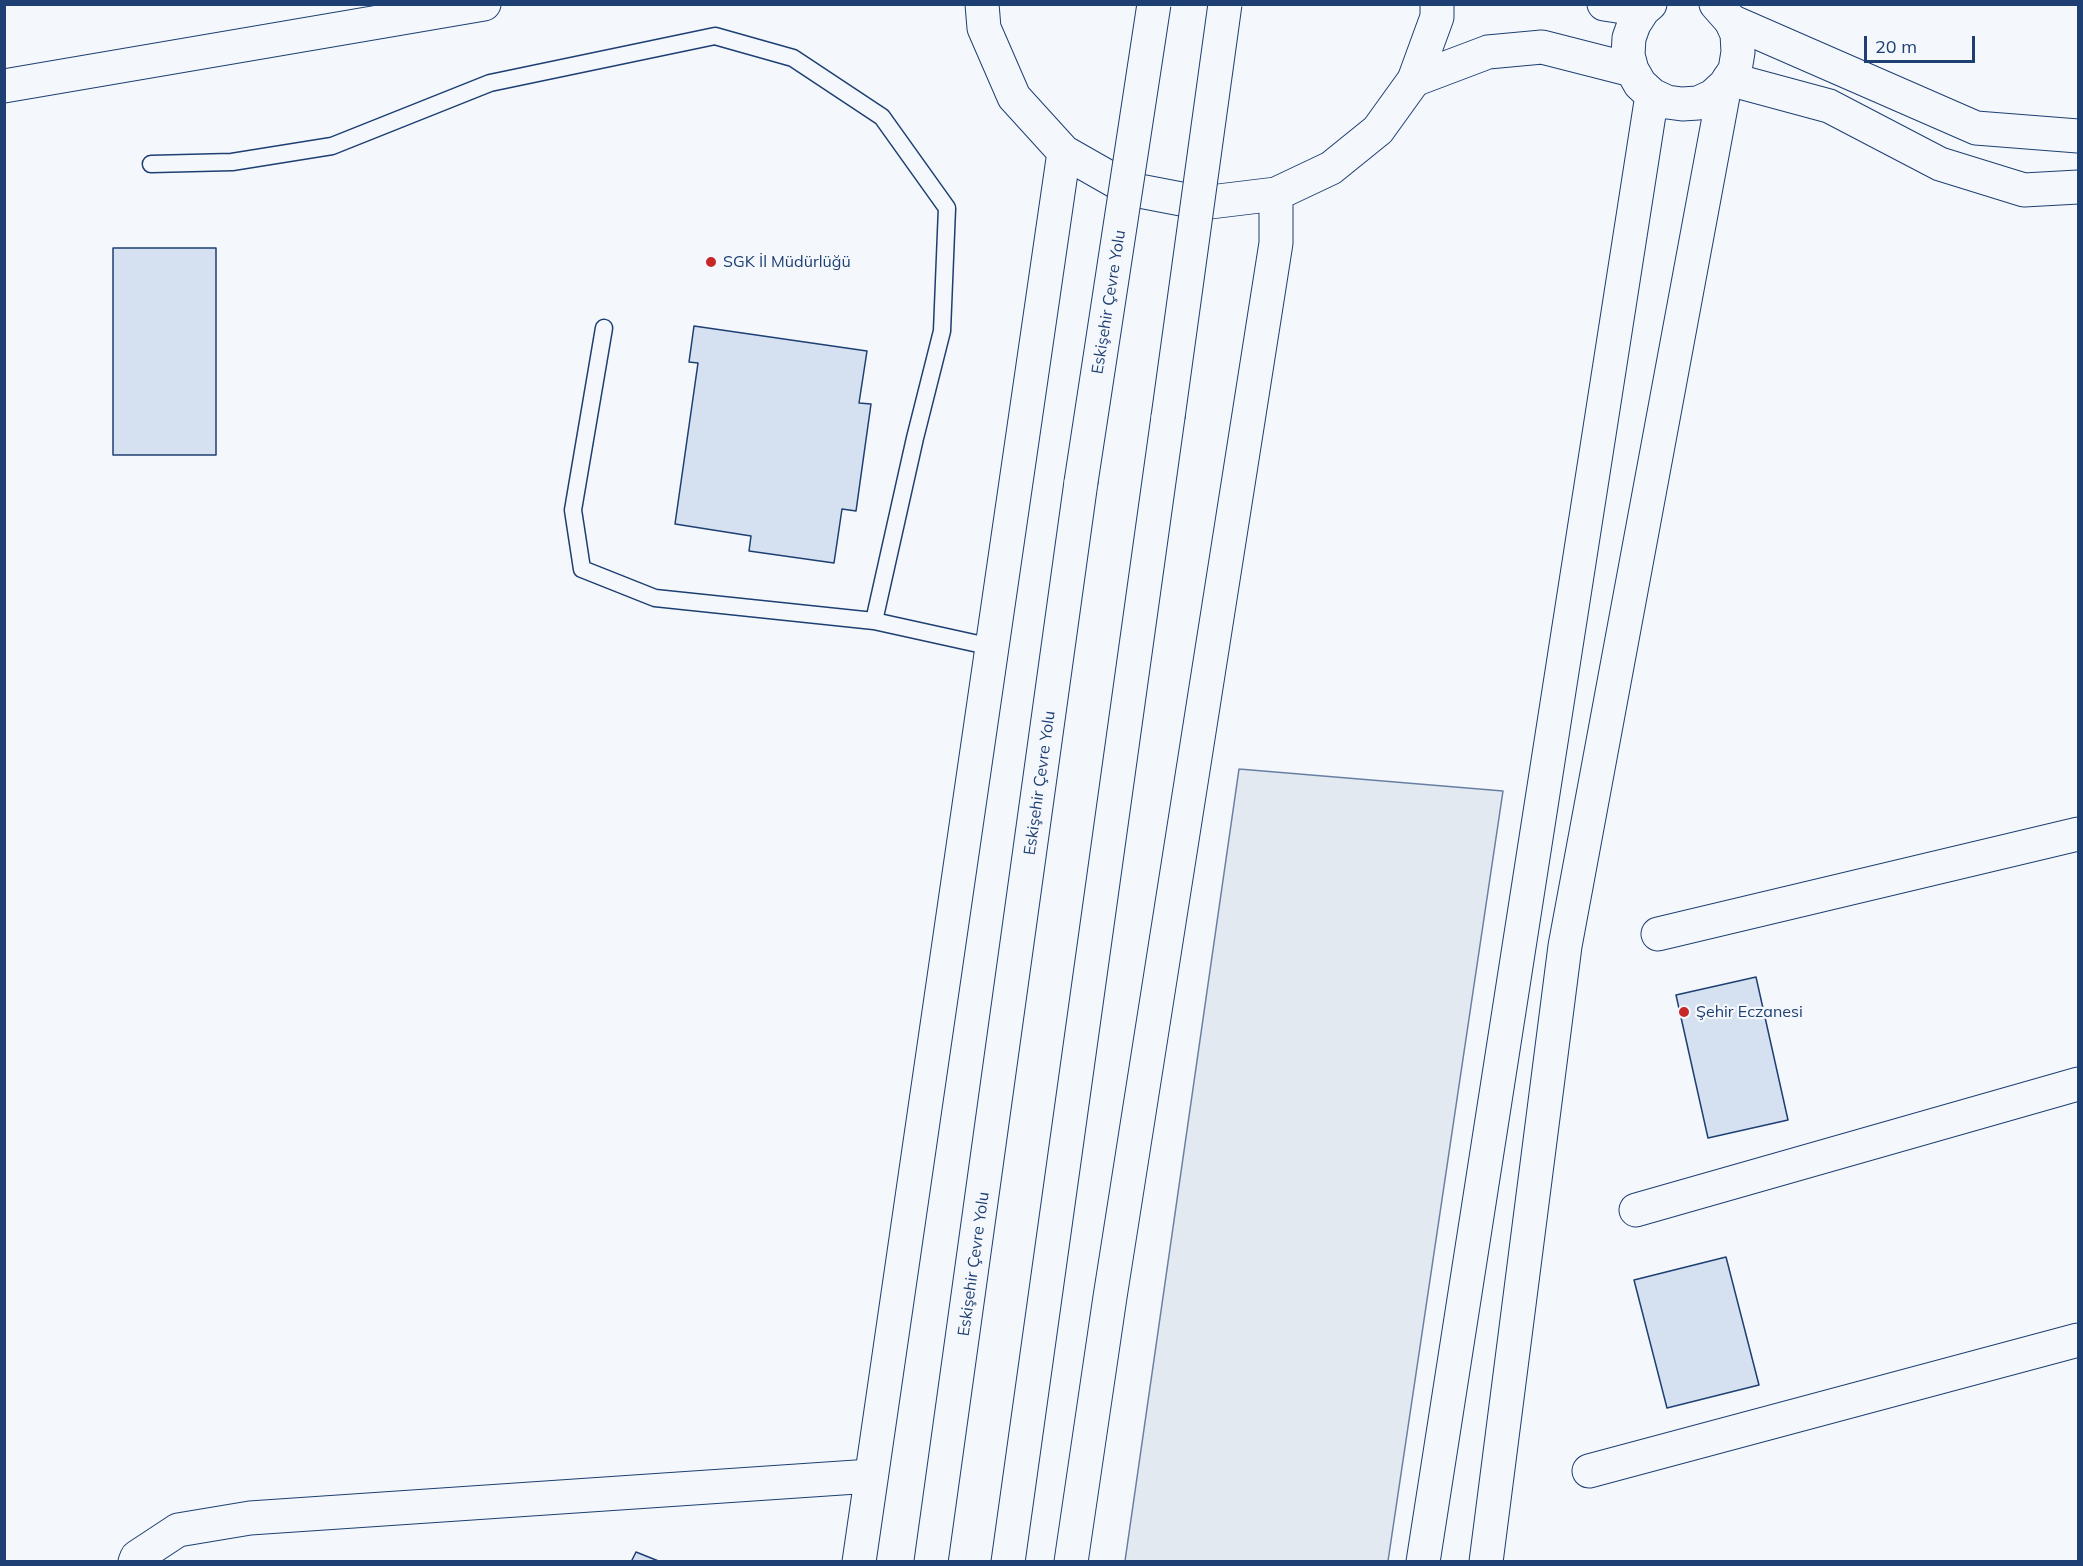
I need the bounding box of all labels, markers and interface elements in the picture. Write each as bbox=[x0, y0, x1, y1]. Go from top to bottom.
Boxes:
scale bar bbox=[1867, 24, 1978, 62]
text: 20 m bbox=[1875, 35, 1917, 58]
street label: Eskişehir Çevre Yolu bbox=[1088, 229, 1130, 375]
place label: SGK İl Müdürlüğü bbox=[723, 252, 851, 272]
marker: SGK İl Müdürlüğü bbox=[704, 255, 718, 269]
street label: Eskişehir Çevre Yolu bbox=[1020, 709, 1060, 857]
place label: Şehir Eczanesi bbox=[1696, 1002, 1803, 1022]
marker: Şehir Eczanesi bbox=[1677, 1005, 1691, 1019]
street label: Eskişehir Çevre Yolu bbox=[954, 1190, 994, 1338]

